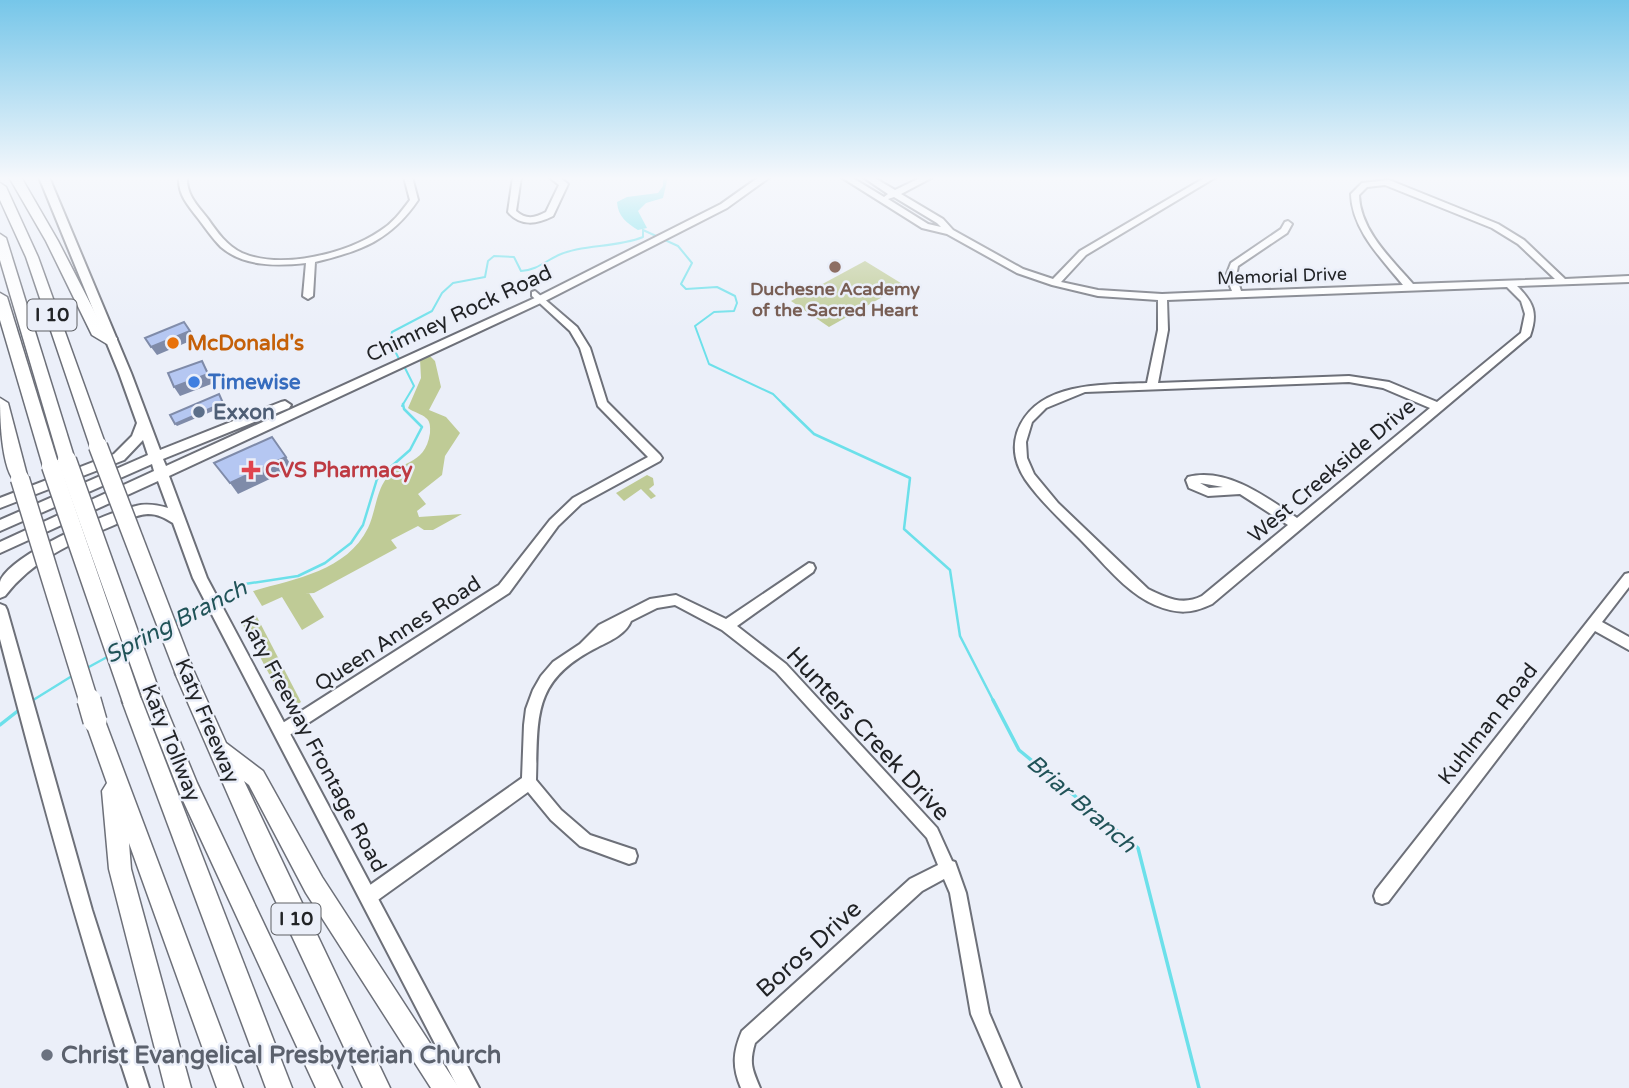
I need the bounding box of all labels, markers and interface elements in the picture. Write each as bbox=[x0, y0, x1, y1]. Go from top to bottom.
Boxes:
marker: Duchesne Academy of the Sacred Heart bbox=[827, 259, 843, 275]
street label: Chimney Rock Road bbox=[362, 260, 556, 368]
street label: Memorial Drive bbox=[1217, 263, 1347, 289]
place label: Duchesne Academy of the Sacred Heart bbox=[750, 278, 920, 321]
road number: I 10 bbox=[28, 300, 76, 330]
place label: McDonald's bbox=[187, 331, 304, 356]
marker: McDonald's bbox=[165, 335, 181, 351]
place label: Timewise bbox=[207, 370, 301, 395]
marker: Timewise bbox=[186, 374, 202, 390]
street label: West Creekside Drive bbox=[1243, 394, 1421, 548]
place label: Exxon bbox=[213, 400, 275, 425]
marker: Exxon bbox=[191, 404, 207, 420]
place label: CVS Pharmacy bbox=[265, 458, 413, 483]
marker: CVS Pharmacy bbox=[243, 462, 259, 478]
street label: Queen Annes Road bbox=[310, 571, 486, 697]
water label: Spring Branch bbox=[100, 574, 252, 670]
street label: Katy Freeway Frontage Road bbox=[235, 611, 391, 877]
street label: Hunters Creek Drive bbox=[780, 641, 956, 827]
street label: Katy Freeway bbox=[169, 655, 245, 787]
street label: Kuhlman Road bbox=[1433, 658, 1543, 790]
street label: Katy Tollway bbox=[136, 681, 206, 805]
water label: Briar Branch bbox=[1021, 749, 1142, 860]
street label: Boros Drive bbox=[750, 894, 868, 1004]
road number: I 10 bbox=[272, 903, 320, 934]
place label: Christ Evangelical Presbyterian Church bbox=[61, 1041, 501, 1070]
marker: Christ Evangelical Presbyterian Church bbox=[39, 1047, 55, 1063]

